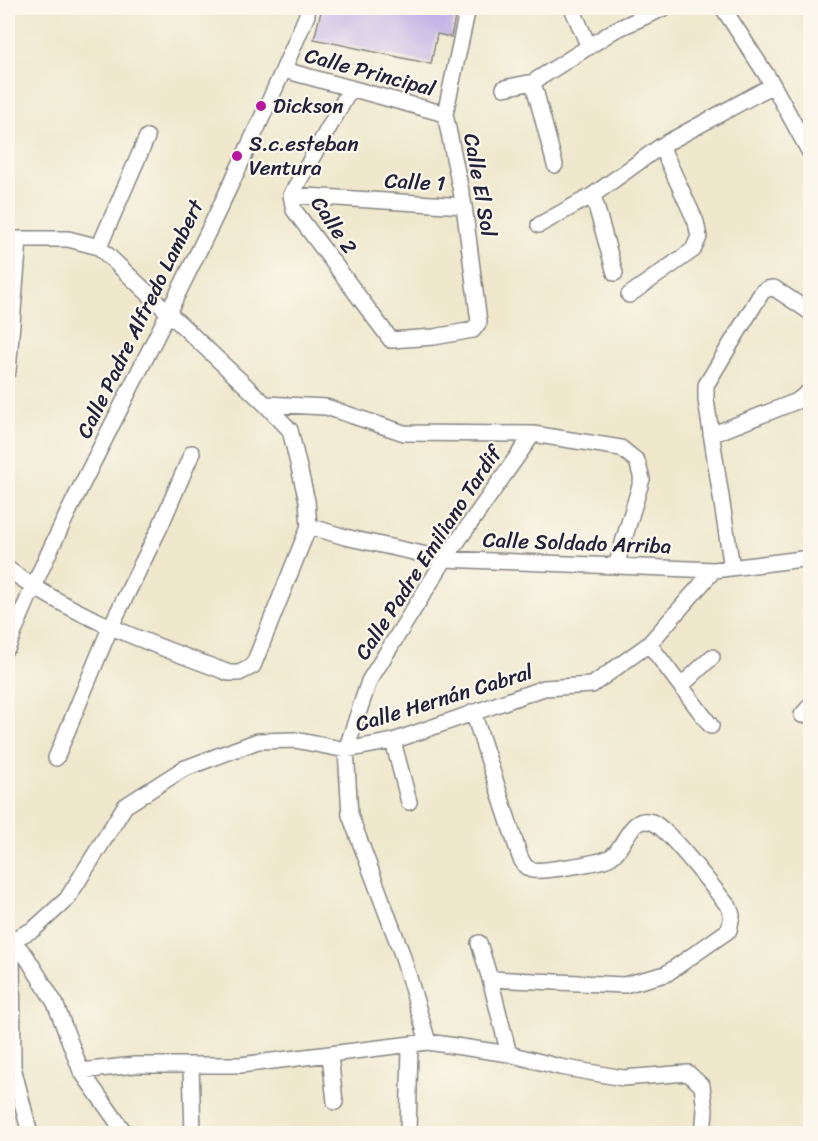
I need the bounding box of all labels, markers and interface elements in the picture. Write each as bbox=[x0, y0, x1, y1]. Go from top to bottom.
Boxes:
street label: Calle Principal bbox=[300, 36, 441, 108]
place label: Dickson bbox=[273, 87, 344, 125]
marker: Dickson bbox=[254, 99, 268, 113]
place label: S.c.esteban Ventura bbox=[249, 125, 358, 187]
street label: Calle El Sol bbox=[452, 130, 508, 241]
marker: S.c.esteban Ventura bbox=[230, 149, 244, 163]
street label: Calle 1 bbox=[384, 161, 446, 203]
street label: Calle 2 bbox=[300, 188, 368, 262]
street label: Calle Padre Alfredo Lambert bbox=[66, 192, 215, 445]
street label: Calle Padre Emiliano Tardif bbox=[344, 436, 513, 668]
street label: Calle Soldado Arriba bbox=[482, 521, 672, 565]
street label: Calle Hernán Cabral bbox=[350, 653, 539, 743]

